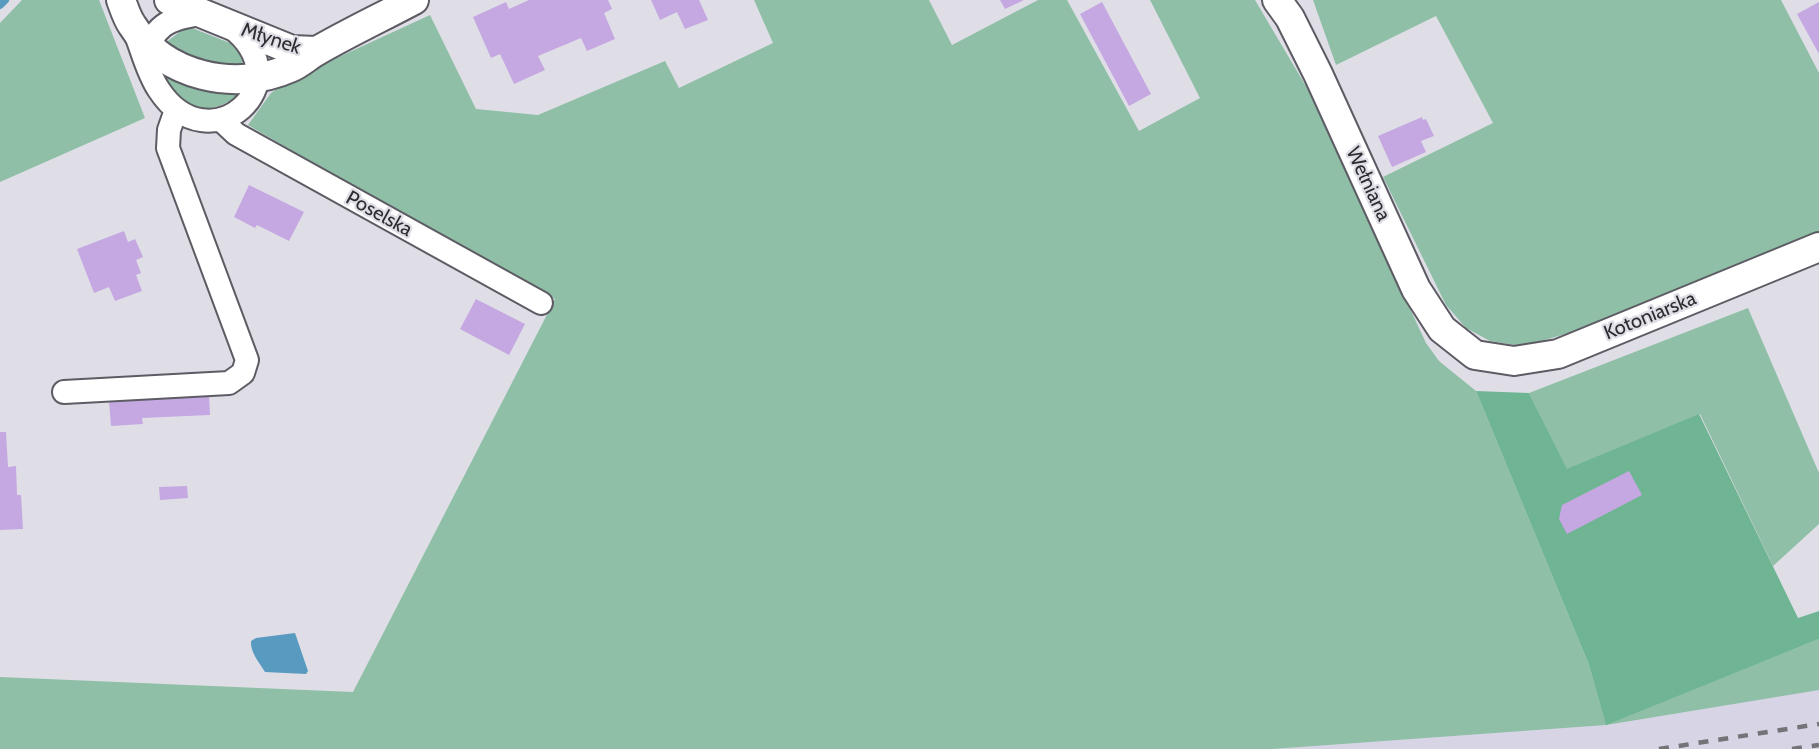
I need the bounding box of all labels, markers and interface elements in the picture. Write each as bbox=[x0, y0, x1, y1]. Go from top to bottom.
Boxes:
street label: Młynek bbox=[238, 18, 304, 60]
street label: Wełniana bbox=[1340, 143, 1396, 225]
street label: Poselska bbox=[342, 186, 416, 242]
street label: Kotoniarska bbox=[1600, 287, 1700, 345]

